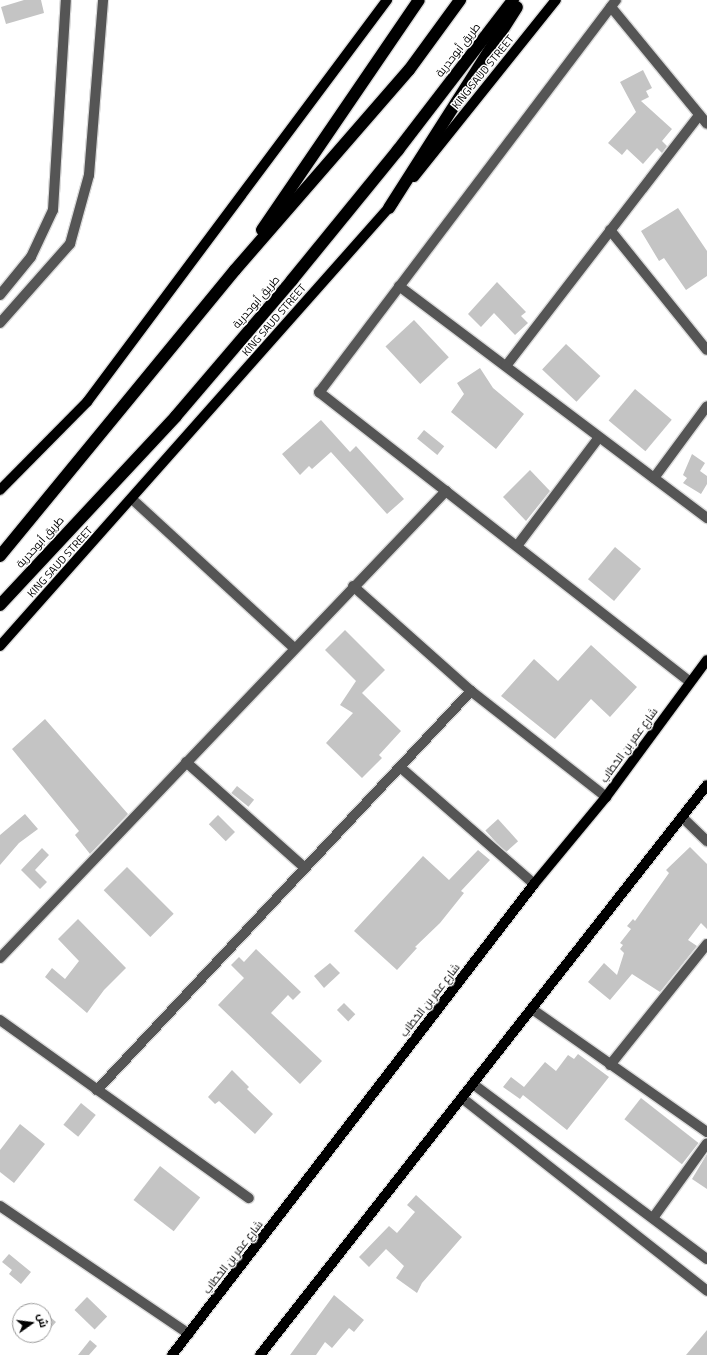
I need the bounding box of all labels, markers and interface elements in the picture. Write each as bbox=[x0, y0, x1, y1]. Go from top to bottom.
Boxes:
street label: طريق أبوحدرية bbox=[433, 20, 483, 80]
street label: KING SAUD STREET bbox=[449, 32, 517, 112]
street label: طريق أبوحدرية bbox=[230, 273, 282, 331]
street label: KING SAUD STREET bbox=[239, 281, 309, 359]
street label: طريق أبوحدرية bbox=[13, 513, 67, 571]
street label: KING SAUD STREET bbox=[25, 524, 95, 600]
street label: شارع عمر بن الخطاب bbox=[597, 705, 661, 785]
street label: شارع عمر بن الخطاب bbox=[397, 961, 463, 1039]
street label: شارع عمر بن الخطاب bbox=[200, 1218, 266, 1296]
north arrow bbox=[12, 1303, 52, 1343]
text: ش bbox=[33, 1312, 52, 1329]

